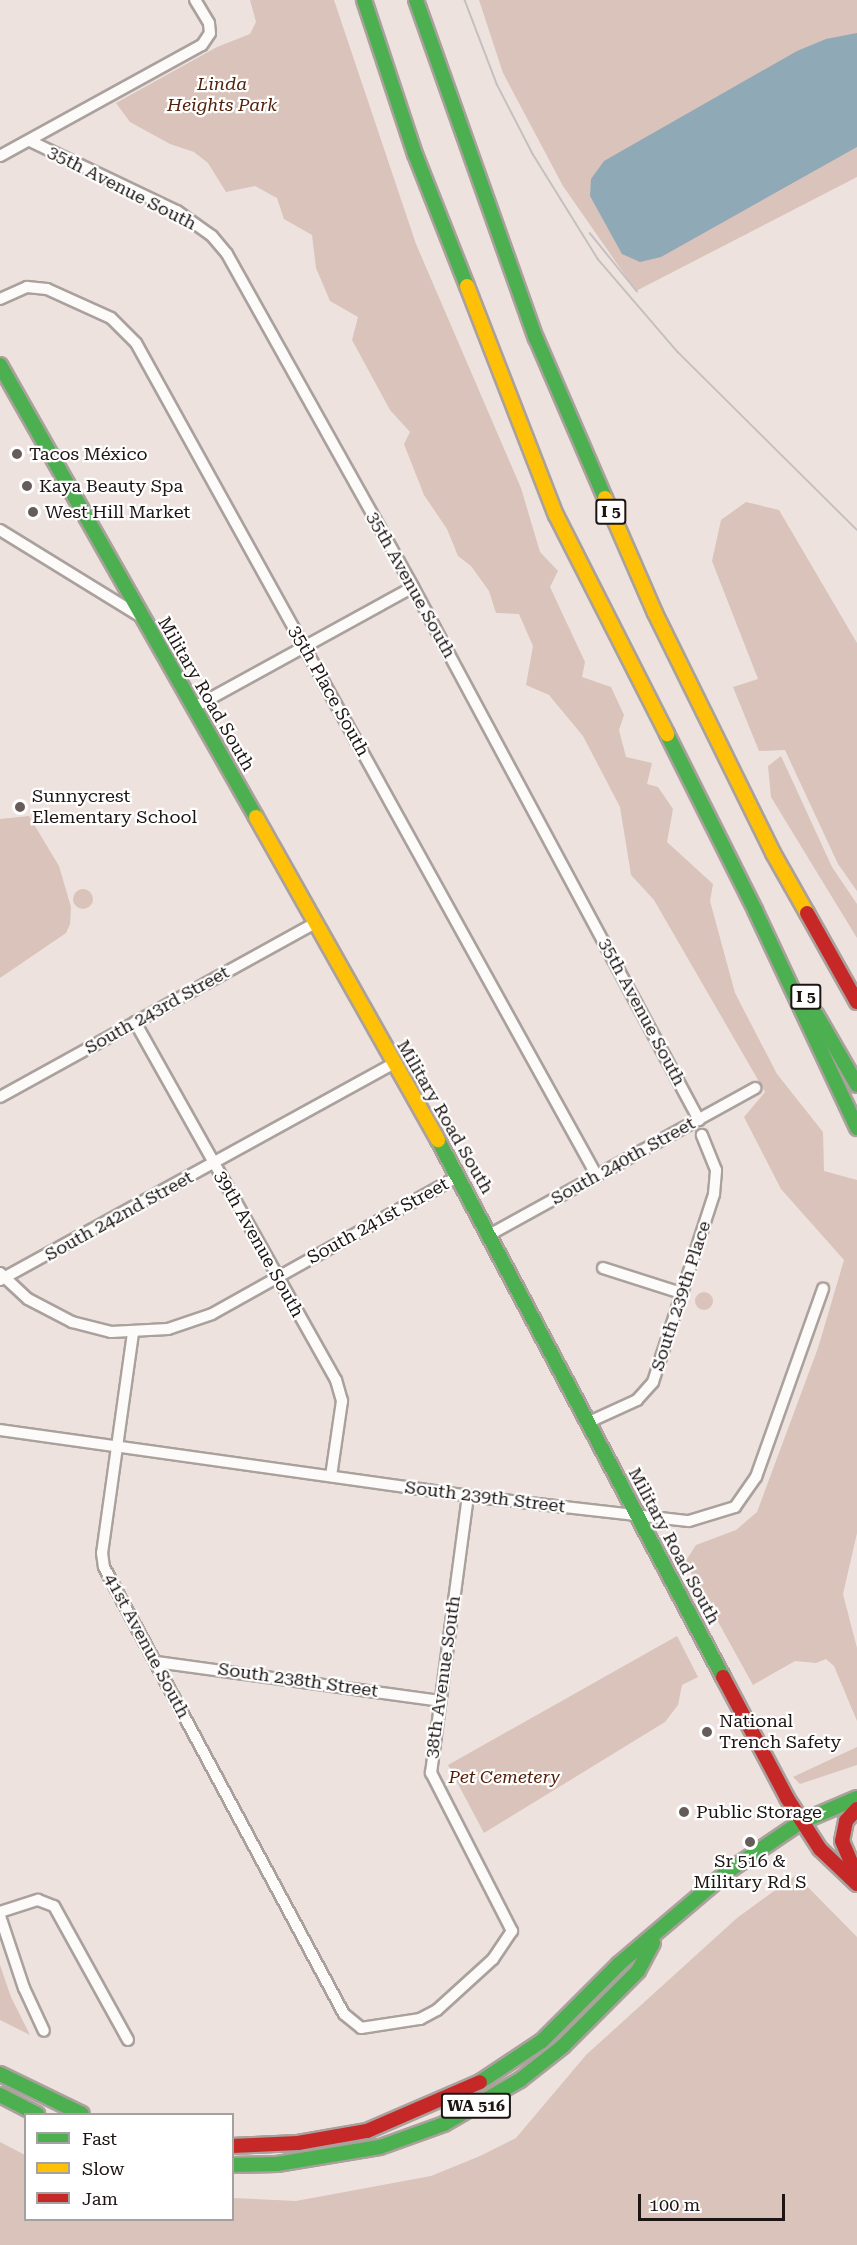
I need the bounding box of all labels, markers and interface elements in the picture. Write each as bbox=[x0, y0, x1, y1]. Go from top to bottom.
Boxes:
park label: Linda Heights Park bbox=[167, 74, 277, 116]
street label: 35th Avenue South bbox=[44, 141, 200, 235]
place label: Tacos México bbox=[29, 443, 148, 465]
marker: Tacos México bbox=[10, 447, 24, 461]
place label: Kaya Beauty Spa bbox=[39, 475, 183, 497]
marker: Kaya Beauty Spa bbox=[20, 479, 34, 493]
road number: I 5 bbox=[594, 499, 628, 525]
place label: West Hill Market bbox=[45, 501, 190, 523]
marker: West Hill Market bbox=[26, 505, 40, 519]
street label: 35th Avenue South bbox=[362, 508, 460, 662]
street label: Military Road South bbox=[153, 613, 259, 775]
street label: 35th Place South bbox=[284, 622, 374, 760]
place label: Sunnycrest Elementary School bbox=[32, 786, 197, 828]
marker: Sunnycrest Elementary School bbox=[13, 800, 27, 814]
street label: 35th Avenue South bbox=[594, 934, 690, 1090]
street label: South 243rd Street bbox=[81, 961, 233, 1059]
road number: I 5 bbox=[790, 984, 822, 1010]
street label: Military Road South bbox=[392, 1036, 498, 1198]
street label: South 240th Street bbox=[547, 1112, 699, 1210]
street label: South 242nd Street bbox=[41, 1166, 197, 1266]
street label: 39th Avenue South bbox=[210, 1167, 308, 1321]
street label: South 241st Street bbox=[304, 1173, 452, 1269]
street label: South 239th Place bbox=[647, 1218, 715, 1374]
street label: Military Road South bbox=[624, 1464, 724, 1628]
street label: South 239th Street bbox=[404, 1476, 566, 1518]
street label: 41st Avenue South bbox=[100, 1570, 194, 1722]
street label: 38th Avenue South bbox=[421, 1594, 465, 1760]
street label: South 238th Street bbox=[217, 1658, 379, 1702]
place label: National Trench Safety bbox=[719, 1711, 841, 1754]
marker: National Trench Safety bbox=[700, 1725, 714, 1739]
park label: Pet Cemetery bbox=[448, 1766, 560, 1788]
place label: Public Storage bbox=[696, 1801, 822, 1823]
marker: Public Storage bbox=[677, 1805, 691, 1819]
marker: Sr 516 & Military Rd S bbox=[743, 1835, 757, 1849]
place label: Sr 516 & Military Rd S bbox=[693, 1851, 807, 1894]
road number: WA 516 bbox=[440, 2093, 512, 2119]
legend bbox=[24, 2113, 234, 2221]
text: Fast bbox=[82, 2128, 117, 2149]
text: Slow bbox=[82, 2158, 124, 2179]
scale bar bbox=[641, 2182, 788, 2220]
text: Jam bbox=[82, 2188, 118, 2209]
text: 100 m bbox=[649, 2194, 700, 2215]

